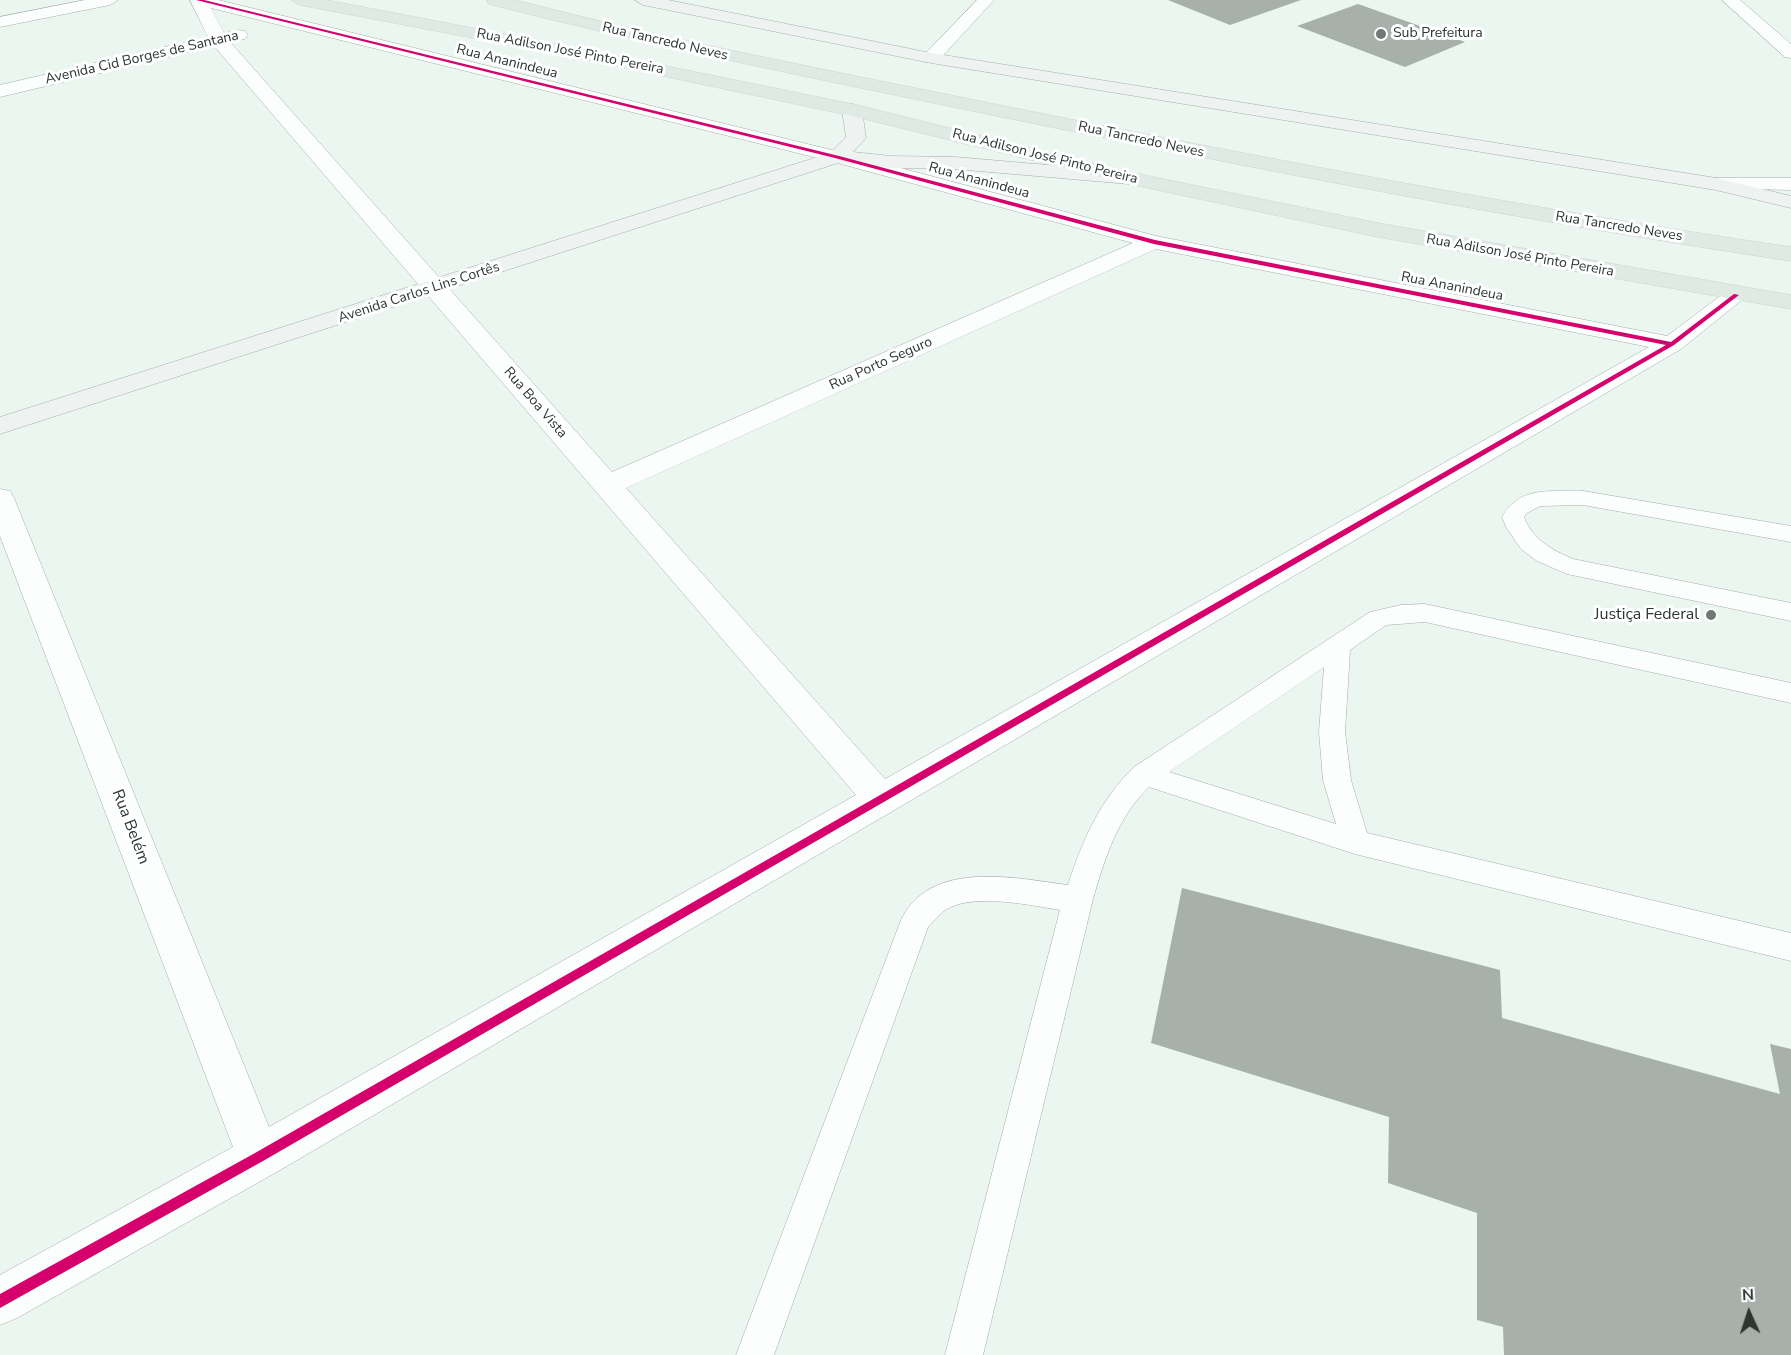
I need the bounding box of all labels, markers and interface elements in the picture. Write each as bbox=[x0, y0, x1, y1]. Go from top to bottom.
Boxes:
street label: Rua Tancredo Neves bbox=[601, 19, 729, 65]
street label: Rua Adilson José Pinto Pereira bbox=[475, 26, 665, 78]
place label: Sub Prefeitura bbox=[1393, 26, 1483, 42]
marker: Sub Prefeitura bbox=[1374, 27, 1388, 41]
street label: Avenida Cid Borges de Santana bbox=[44, 28, 240, 88]
street label: Rua Ananindeua bbox=[455, 41, 559, 83]
street label: Rua Tancredo Neves bbox=[1076, 118, 1206, 162]
street label: Rua Adilson José Pinto Pereira bbox=[951, 126, 1139, 188]
street label: Rua Ananindeua bbox=[927, 159, 1031, 203]
street label: Rua Tancredo Neves bbox=[1554, 209, 1684, 245]
street label: Rua Adilson José Pinto Pereira bbox=[1425, 231, 1615, 281]
street label: Avenida Carlos Lins Cortês bbox=[336, 259, 502, 327]
street label: Rua Ananindeua bbox=[1399, 269, 1505, 305]
street label: Rua Porto Seguro bbox=[827, 334, 935, 394]
street label: Rua Boa Vista bbox=[500, 364, 570, 442]
place label: Justiça Federal bbox=[1594, 605, 1699, 625]
marker: Justiça Federal bbox=[1704, 608, 1718, 622]
street label: Rua Belém bbox=[107, 787, 153, 867]
north arrow bbox=[1719, 1283, 1779, 1343]
text: N bbox=[1742, 1284, 1755, 1306]

